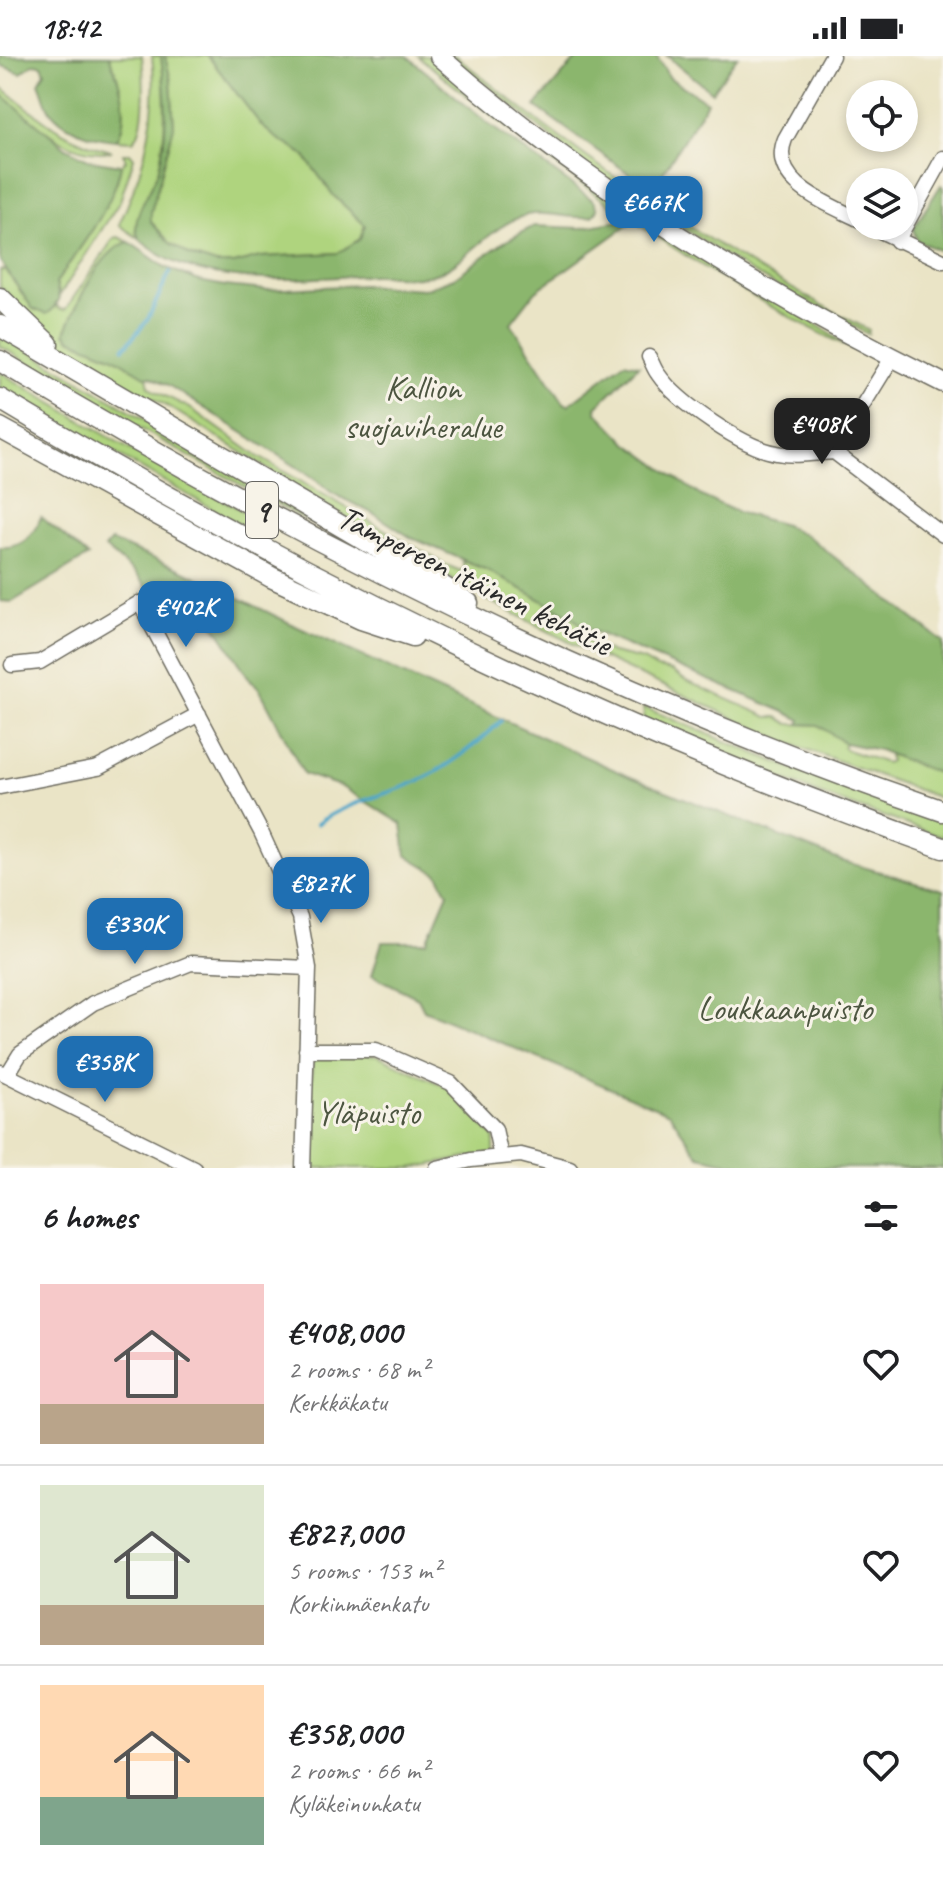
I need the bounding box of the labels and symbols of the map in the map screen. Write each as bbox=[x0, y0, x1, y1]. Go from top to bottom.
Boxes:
pin: €667K bbox=[598, 176, 710, 244]
park label: Kallion suojaviheralue bbox=[344, 366, 503, 448]
pin: €408K bbox=[766, 398, 878, 466]
road number: 9 bbox=[246, 482, 278, 538]
street label: Tampereen itäinen kehätie bbox=[331, 495, 621, 666]
pin: €402K bbox=[130, 581, 242, 649]
pin: €827K bbox=[265, 857, 377, 925]
pin: €330K bbox=[79, 898, 191, 966]
park label: Loukkaanpuisto bbox=[698, 987, 874, 1030]
pin: €358K bbox=[49, 1036, 161, 1104]
park label: Yläpuisto bbox=[316, 1091, 422, 1134]

